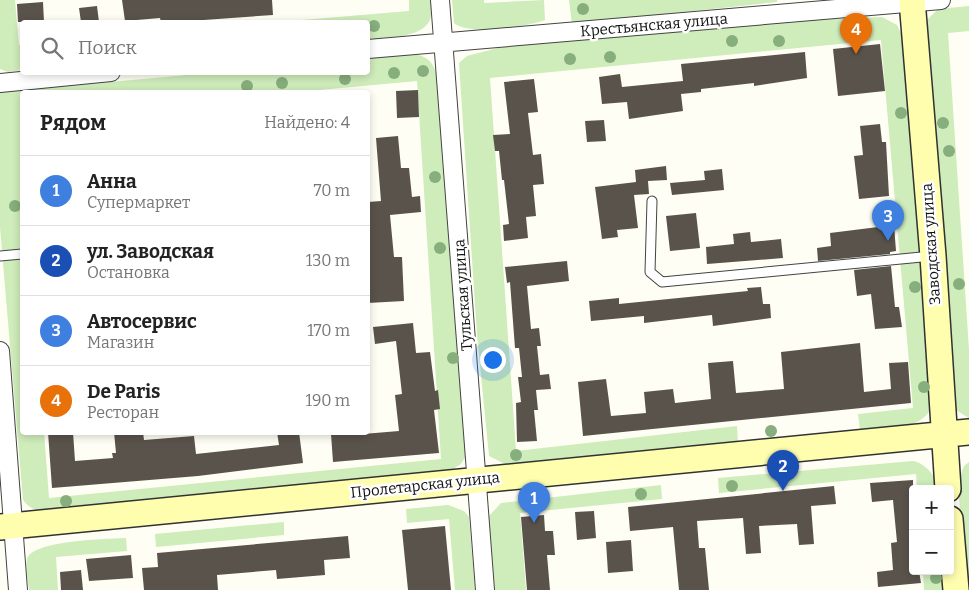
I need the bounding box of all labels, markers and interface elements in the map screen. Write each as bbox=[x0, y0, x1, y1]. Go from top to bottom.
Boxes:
street label: Крестьянская улица bbox=[580, 10, 728, 40]
pin: 4 bbox=[840, 13, 872, 54]
search box bbox=[20, 20, 370, 75]
icon: search bbox=[38, 34, 66, 62]
text: Поиск bbox=[78, 36, 137, 59]
text: Рядом bbox=[40, 110, 106, 136]
text: Найдено: 4 bbox=[264, 113, 350, 132]
text: Анна bbox=[87, 170, 137, 193]
text: 1 bbox=[53, 181, 59, 200]
text: 70 m bbox=[314, 181, 350, 200]
street label: Заводская улица bbox=[918, 183, 944, 305]
text: Супермаркет bbox=[87, 193, 190, 212]
pin: 3 bbox=[872, 200, 904, 241]
street label: Тульская улица bbox=[450, 238, 476, 352]
text: ул. Заводская bbox=[87, 240, 214, 263]
text: 2 bbox=[51, 251, 61, 270]
text: 130 m bbox=[306, 251, 350, 270]
text: Остановка bbox=[87, 263, 170, 282]
text: Автосервис bbox=[87, 310, 197, 333]
text: 3 bbox=[51, 321, 61, 340]
text: 170 m bbox=[307, 321, 350, 340]
text: Магазин bbox=[87, 333, 154, 352]
your location bbox=[480, 347, 506, 373]
text: De Paris bbox=[87, 380, 160, 403]
text: 4 bbox=[51, 391, 61, 410]
text: 190 m bbox=[305, 391, 350, 410]
text: Ресторан bbox=[87, 403, 159, 422]
pin: 2 bbox=[767, 450, 799, 491]
street label: Пролетарская улица bbox=[349, 468, 501, 502]
pin: 1 bbox=[518, 482, 550, 523]
map controls bbox=[909, 485, 954, 575]
button: + bbox=[909, 485, 954, 530]
button: − bbox=[909, 530, 954, 575]

